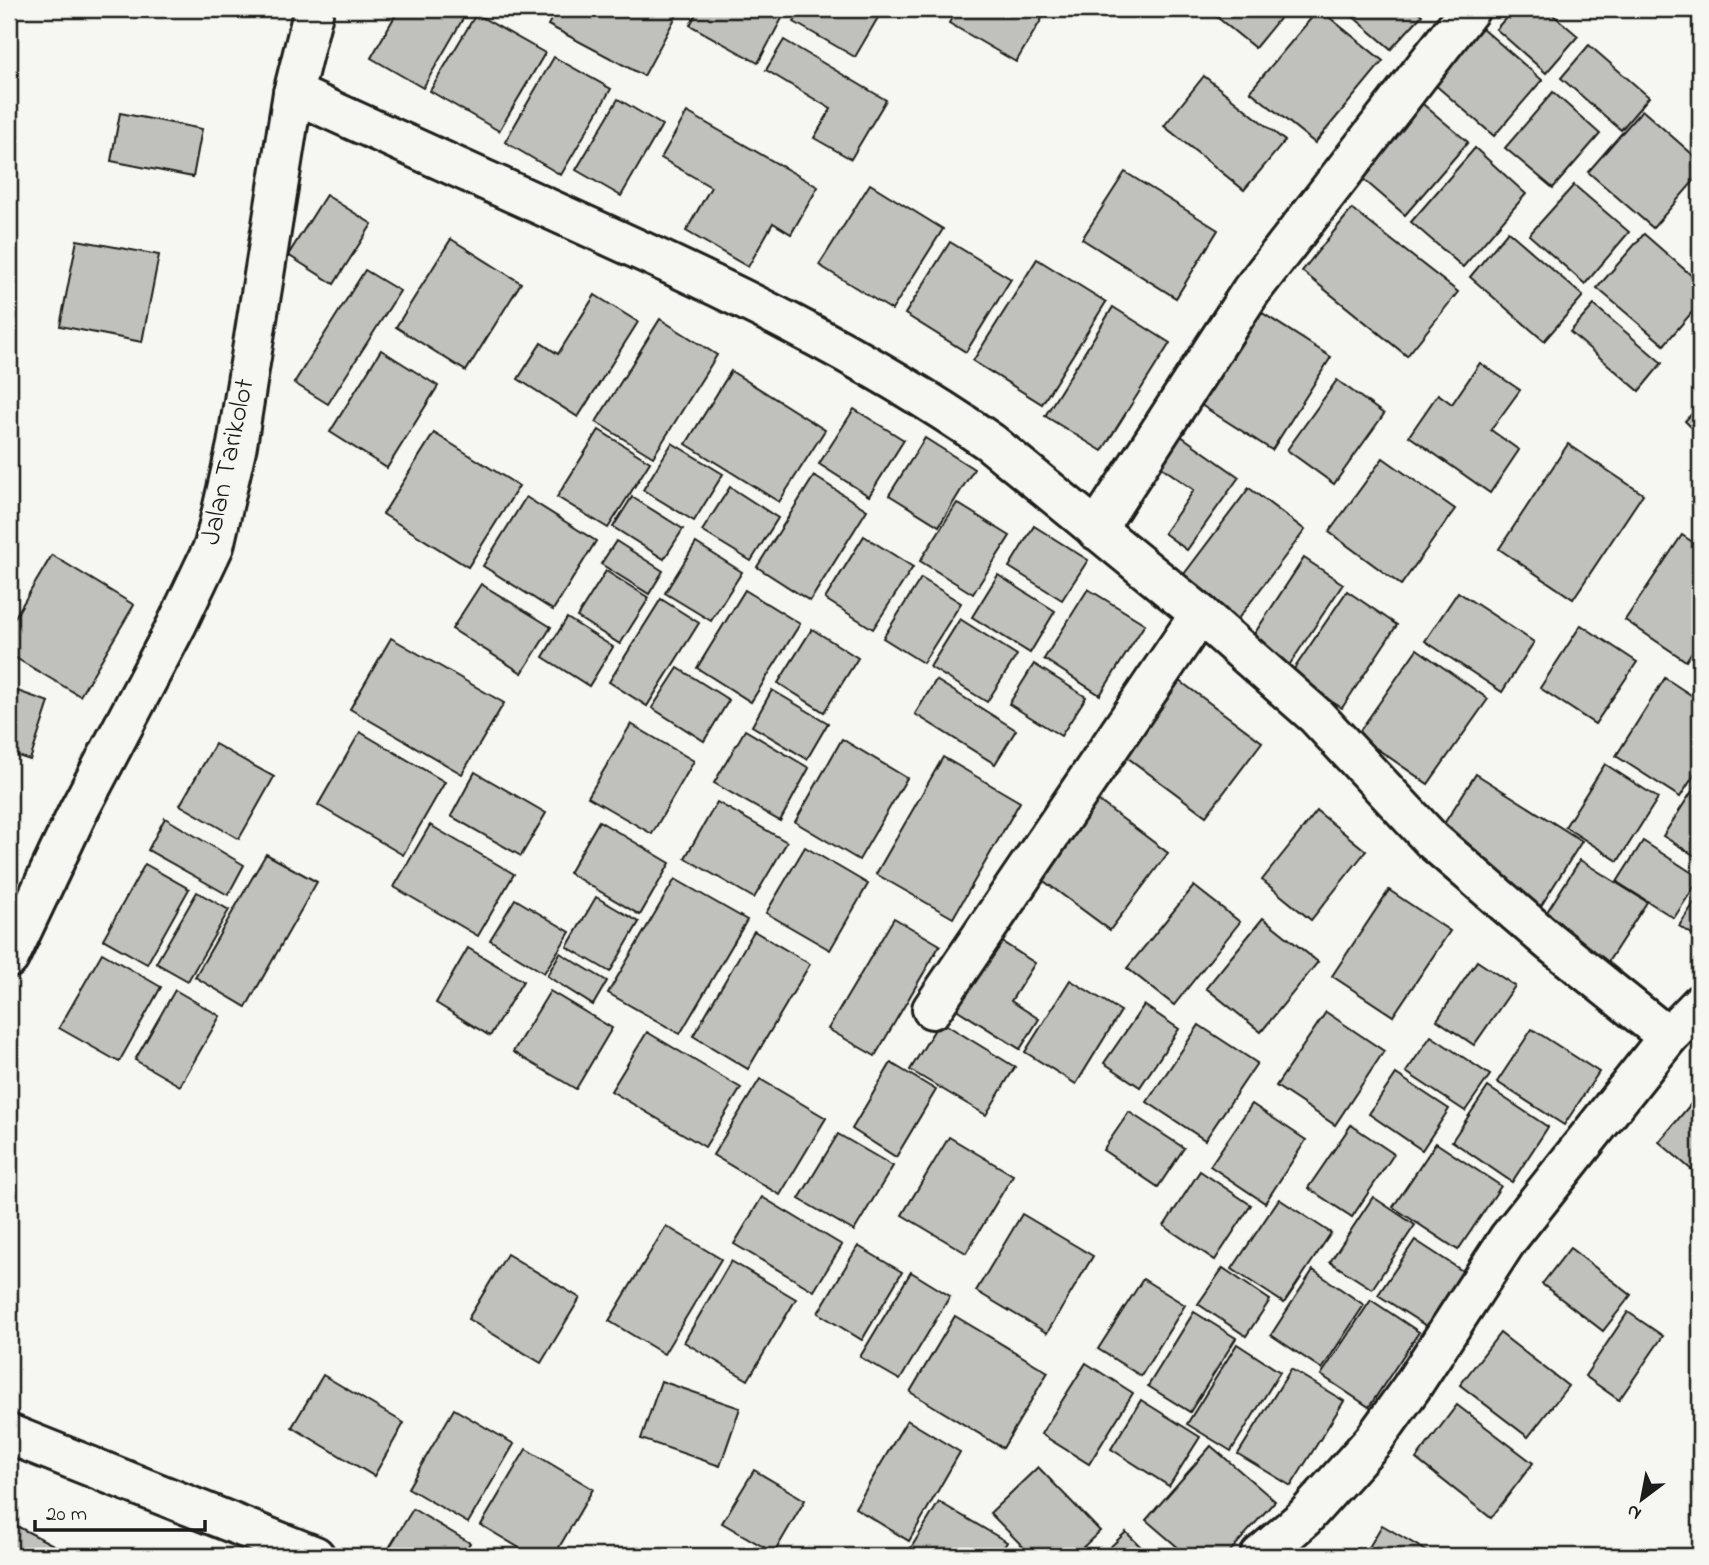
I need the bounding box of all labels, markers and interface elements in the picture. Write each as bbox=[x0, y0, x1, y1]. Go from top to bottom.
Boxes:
street label: Jalan Tarikolot bbox=[191, 375, 267, 549]
north arrow bbox=[1608, 1464, 1678, 1534]
scale bar bbox=[35, 1488, 205, 1532]
text: N bbox=[1622, 1496, 1647, 1526]
text: 20 m bbox=[46, 1500, 87, 1530]

